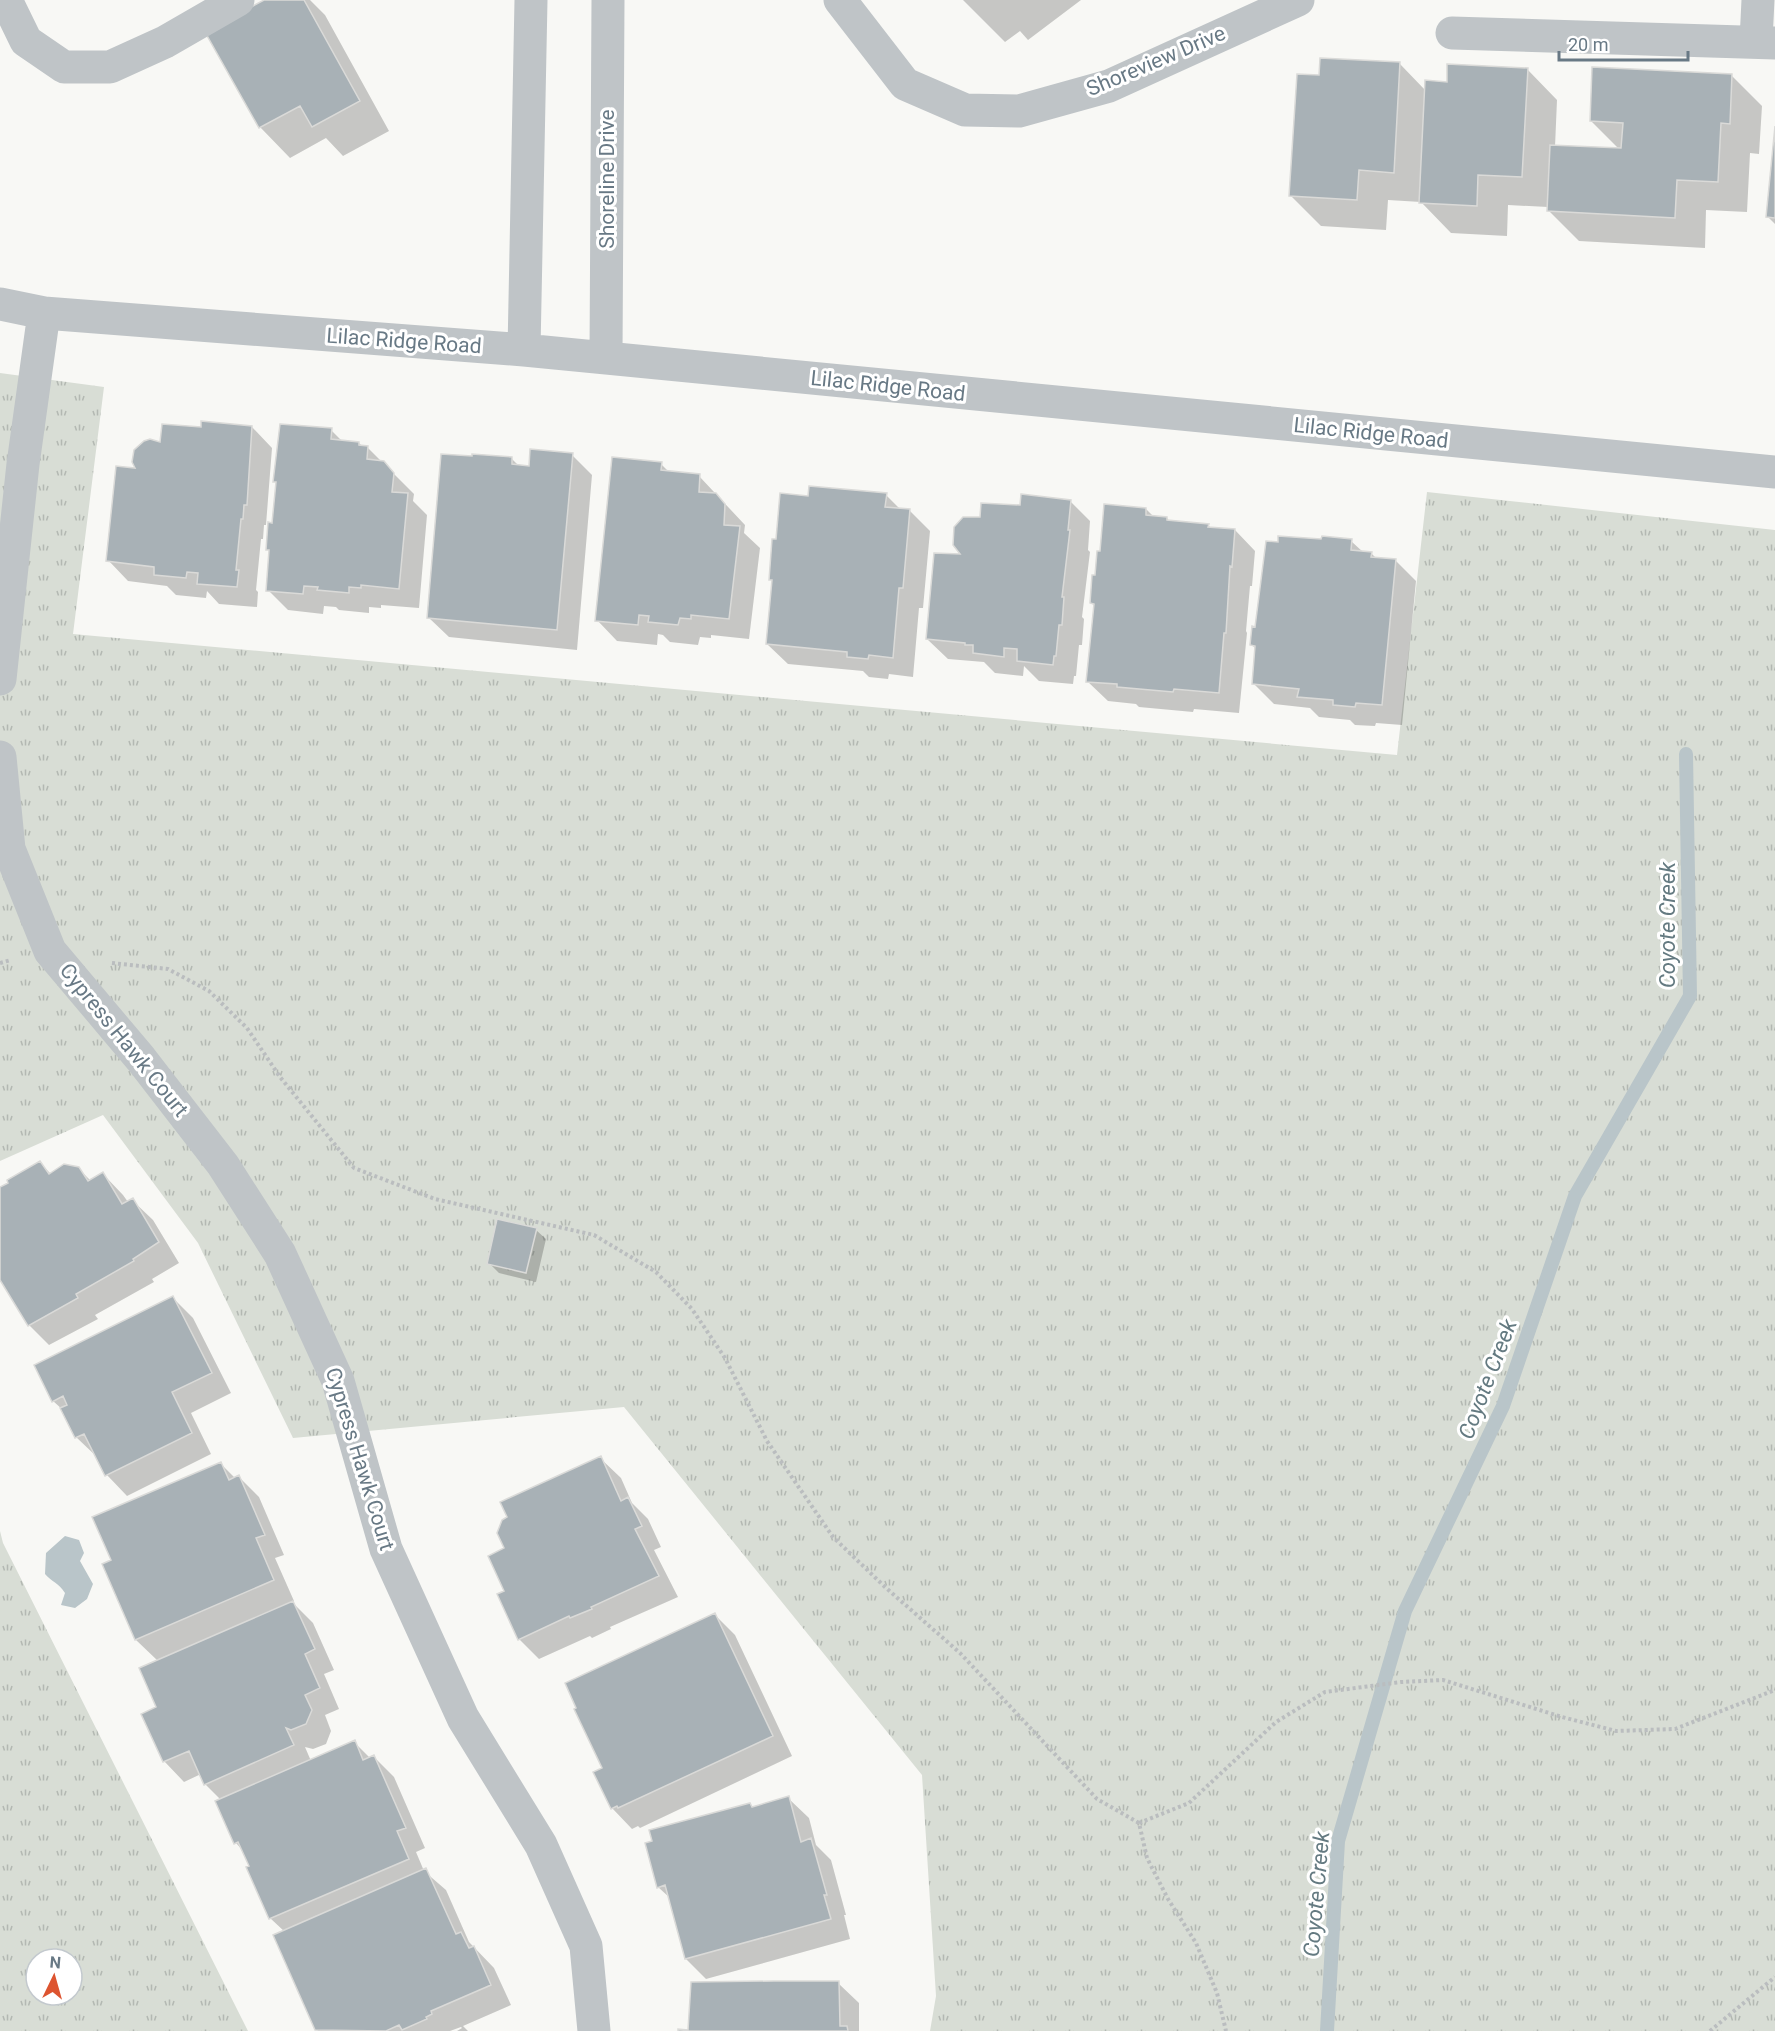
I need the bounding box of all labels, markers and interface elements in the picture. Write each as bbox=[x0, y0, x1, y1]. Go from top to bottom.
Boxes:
street label: Shoreview Drive bbox=[1083, 21, 1229, 101]
scale bar bbox=[1559, 24, 1688, 62]
text: 20 m bbox=[1568, 34, 1608, 55]
street label: Shoreline Drive bbox=[595, 109, 619, 249]
street label: Lilac Ridge Road bbox=[326, 324, 482, 358]
street label: Lilac Ridge Road bbox=[809, 366, 967, 406]
street label: Lilac Ridge Road bbox=[1292, 413, 1450, 453]
water label: Coyote Creek bbox=[1655, 861, 1680, 988]
street label: Cypress Hawk Court bbox=[55, 959, 193, 1122]
water label: Coyote Creek bbox=[1453, 1315, 1522, 1443]
street label: Cypress Hawk Court bbox=[321, 1365, 399, 1554]
water label: Coyote Creek bbox=[1299, 1829, 1335, 1958]
north arrow bbox=[24, 1947, 84, 2007]
text: N bbox=[49, 1953, 62, 1973]

